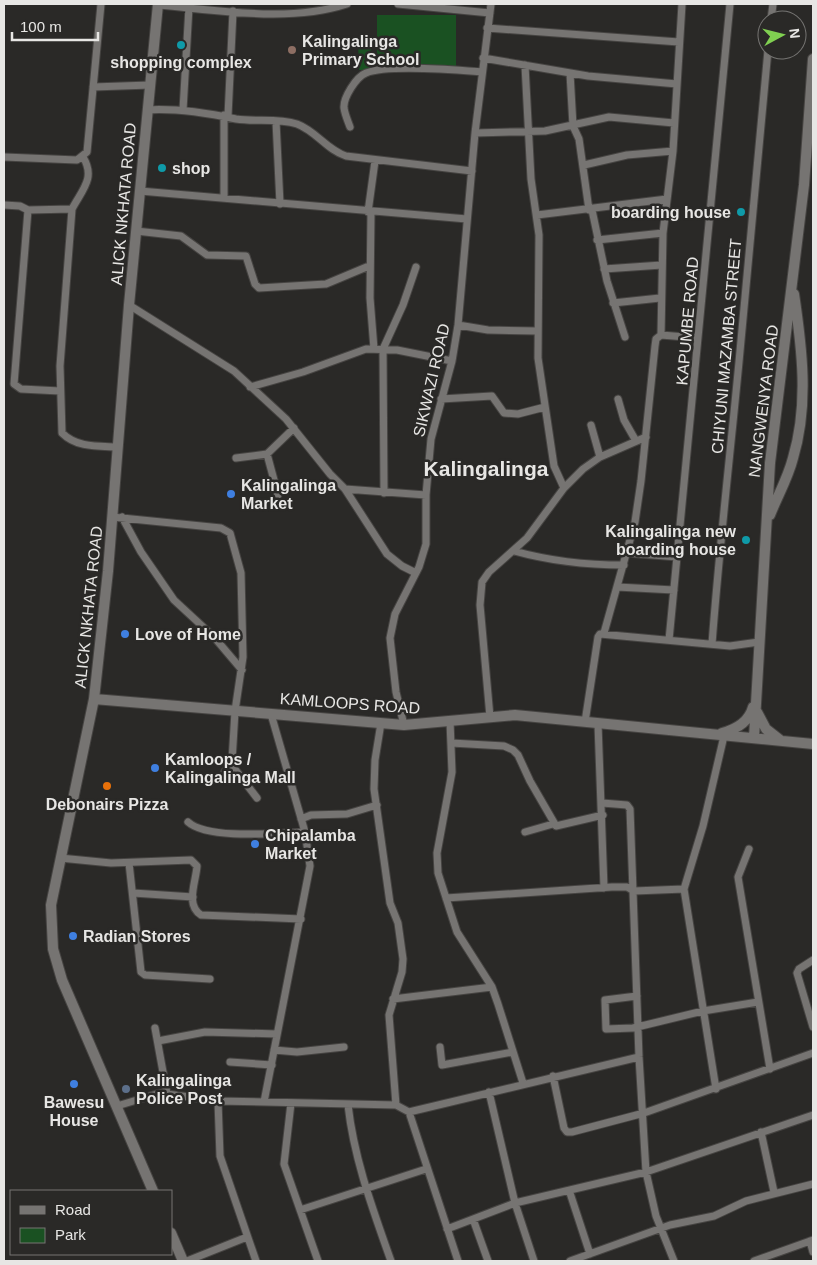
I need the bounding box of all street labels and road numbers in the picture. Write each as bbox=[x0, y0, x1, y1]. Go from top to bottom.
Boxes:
street label: ALICK NKHATA ROAD bbox=[108, 122, 139, 286]
street label: CHIYUNI MAZAMBA STREET bbox=[709, 237, 744, 454]
street label: KAPUMBE ROAD bbox=[673, 256, 702, 386]
street label: SIKWAZI ROAD bbox=[410, 322, 453, 438]
street label: NANGWENYA ROAD bbox=[746, 324, 781, 478]
street label: ALICK NKHATA ROAD bbox=[72, 525, 105, 689]
street label: KAMLOOPS ROAD bbox=[279, 690, 421, 717]

